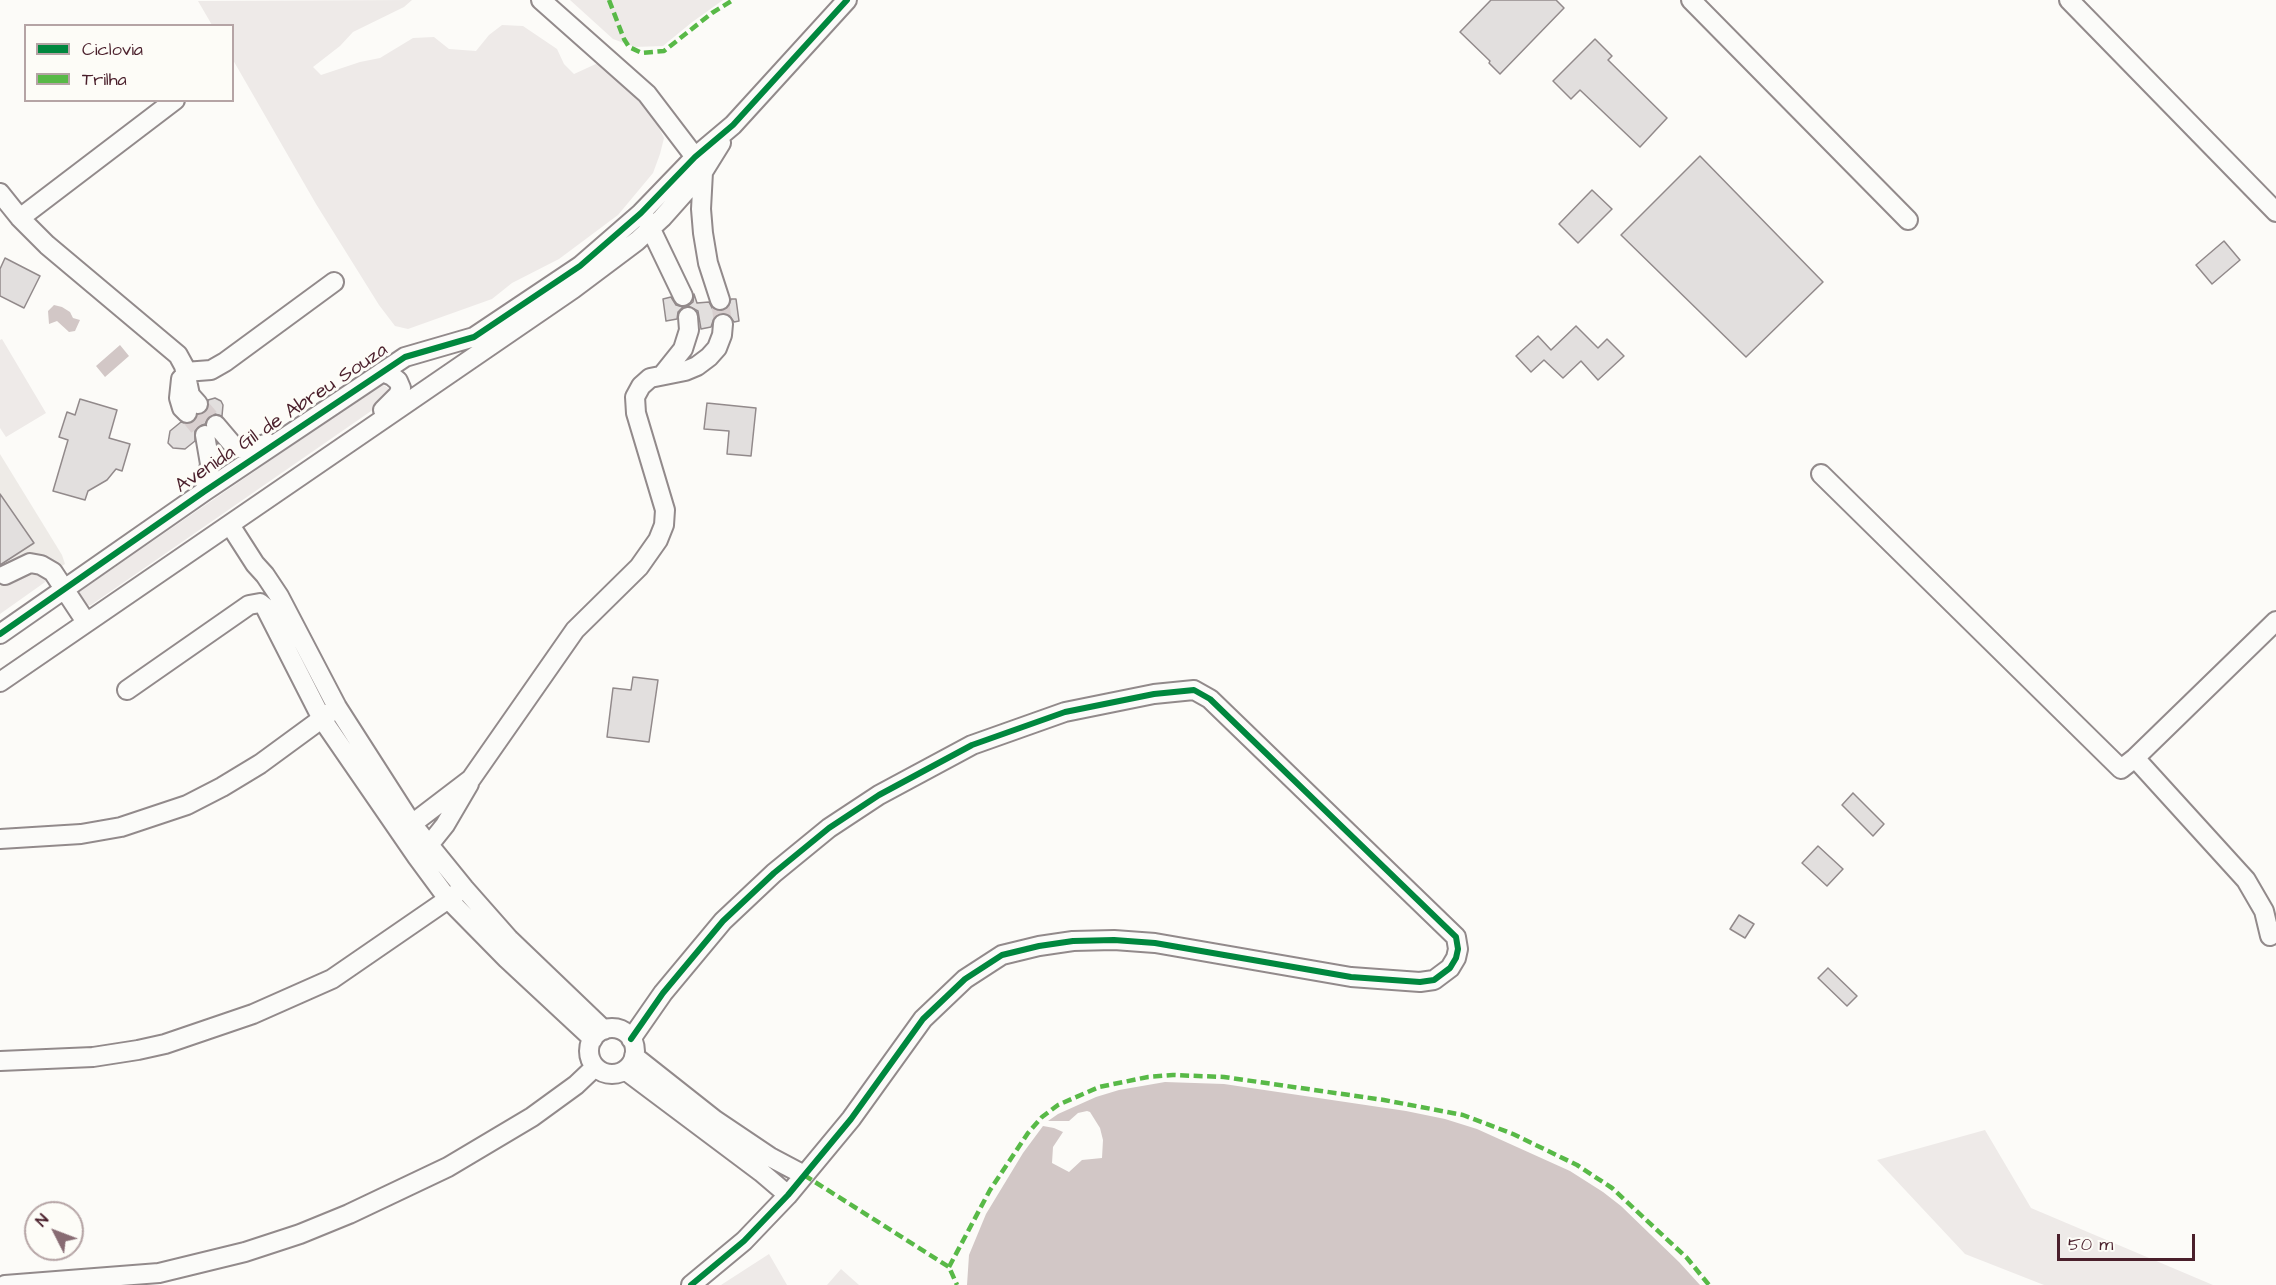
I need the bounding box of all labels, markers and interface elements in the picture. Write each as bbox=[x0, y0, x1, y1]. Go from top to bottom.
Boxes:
legend bbox=[24, 24, 234, 102]
text: Ciclovia bbox=[82, 37, 143, 62]
text: Trilha bbox=[82, 67, 127, 92]
street label: Avenida Gil de Abreu Souza bbox=[171, 339, 393, 499]
north arrow bbox=[24, 1201, 84, 1261]
text: N bbox=[31, 1209, 54, 1231]
scale bar bbox=[2060, 1222, 2198, 1260]
text: 50 m bbox=[2068, 1232, 2113, 1257]

